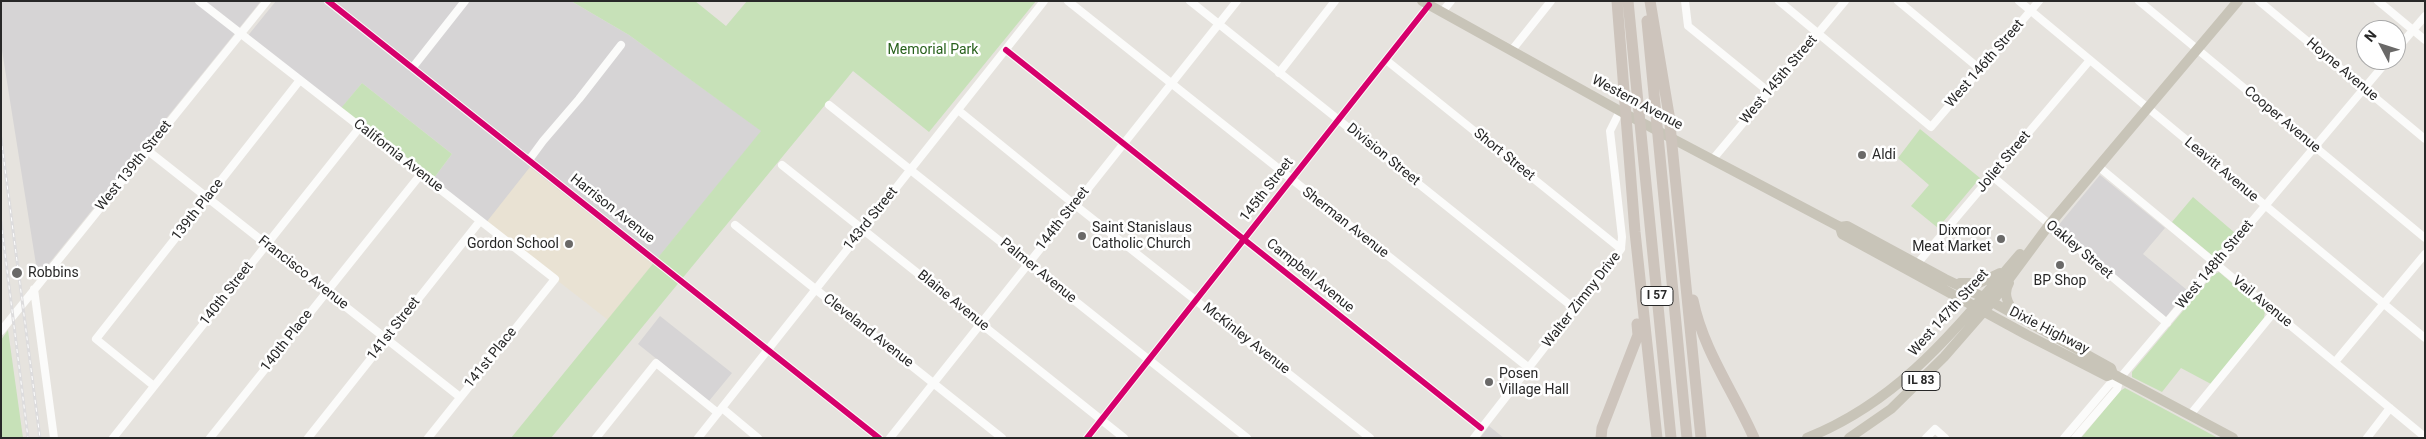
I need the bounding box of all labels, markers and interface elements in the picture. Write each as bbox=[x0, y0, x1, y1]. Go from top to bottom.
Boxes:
street label: West 146th Street bbox=[1942, 17, 2028, 111]
north arrow bbox=[2356, 20, 2406, 70]
text: N bbox=[2361, 27, 2380, 45]
street label: West 145th Street bbox=[1737, 32, 1821, 128]
street label: Hoyne Avenue bbox=[2303, 35, 2381, 105]
park label: Memorial Park bbox=[888, 42, 978, 58]
street label: Western Avenue bbox=[1589, 72, 1685, 134]
street label: Cooper Avenue bbox=[2240, 83, 2324, 157]
street label: California Avenue bbox=[350, 116, 446, 196]
street label: West 139th Street bbox=[92, 117, 176, 215]
street label: Division Street bbox=[1343, 120, 1423, 190]
street label: Short Street bbox=[1470, 125, 1538, 185]
street label: Joliet Street bbox=[1973, 128, 2035, 196]
street label: Leavitt Avenue bbox=[2181, 134, 2261, 206]
place label: Aldi bbox=[1872, 147, 1896, 163]
marker: Aldi bbox=[1856, 149, 1868, 161]
street label: 145th Street bbox=[1237, 155, 1297, 225]
street label: Harrison Avenue bbox=[566, 171, 658, 247]
street label: 139th Place bbox=[169, 176, 227, 244]
street label: 143rd Street bbox=[840, 184, 902, 254]
street label: 144th Street bbox=[1033, 184, 1093, 254]
street label: Sherman Avenue bbox=[1298, 184, 1392, 262]
street label: Oakley Street bbox=[2042, 217, 2116, 283]
street label: West 148th Street bbox=[2173, 217, 2257, 313]
place label: Saint Stanislaus Catholic Church bbox=[1092, 220, 1192, 252]
place label: Dixmoor Meat Market bbox=[1912, 223, 1991, 256]
marker: Saint Stanislaus Catholic Church bbox=[1076, 230, 1088, 242]
street label: Francisco Avenue bbox=[255, 233, 351, 313]
marker: Dixmoor Meat Market bbox=[1995, 233, 2007, 245]
street label: Palmer Avenue bbox=[996, 235, 1080, 307]
street label: Campbell Avenue bbox=[1263, 235, 1357, 317]
place label: Gordon School bbox=[467, 236, 559, 252]
marker: Gordon School bbox=[563, 238, 575, 250]
street label: Walter Zimny Drive bbox=[1539, 249, 1625, 351]
street label: 140th Street bbox=[197, 259, 257, 329]
marker: BP Shop bbox=[2054, 259, 2066, 271]
place label: Robbins bbox=[28, 265, 79, 281]
marker: Robbins bbox=[10, 266, 24, 280]
street label: West 147th Street bbox=[1906, 266, 1992, 360]
street label: Blaine Avenue bbox=[914, 267, 992, 335]
place label: BP Shop bbox=[2034, 273, 2086, 289]
street label: Vail Avenue bbox=[2229, 273, 2295, 331]
road number: I 57 bbox=[1641, 286, 1673, 306]
street label: Cleveland Avenue bbox=[820, 291, 916, 371]
street label: 141st Street bbox=[364, 294, 424, 364]
street label: McKinley Avenue bbox=[1199, 300, 1293, 378]
street label: Dixie Highway bbox=[2006, 304, 2092, 358]
street label: 140th Place bbox=[258, 307, 316, 375]
street label: 141st Place bbox=[461, 324, 521, 392]
place label: Posen Village Hall bbox=[1499, 366, 1569, 398]
road number: IL 83 bbox=[1902, 372, 1940, 391]
marker: Posen Village Hall bbox=[1483, 376, 1495, 388]

